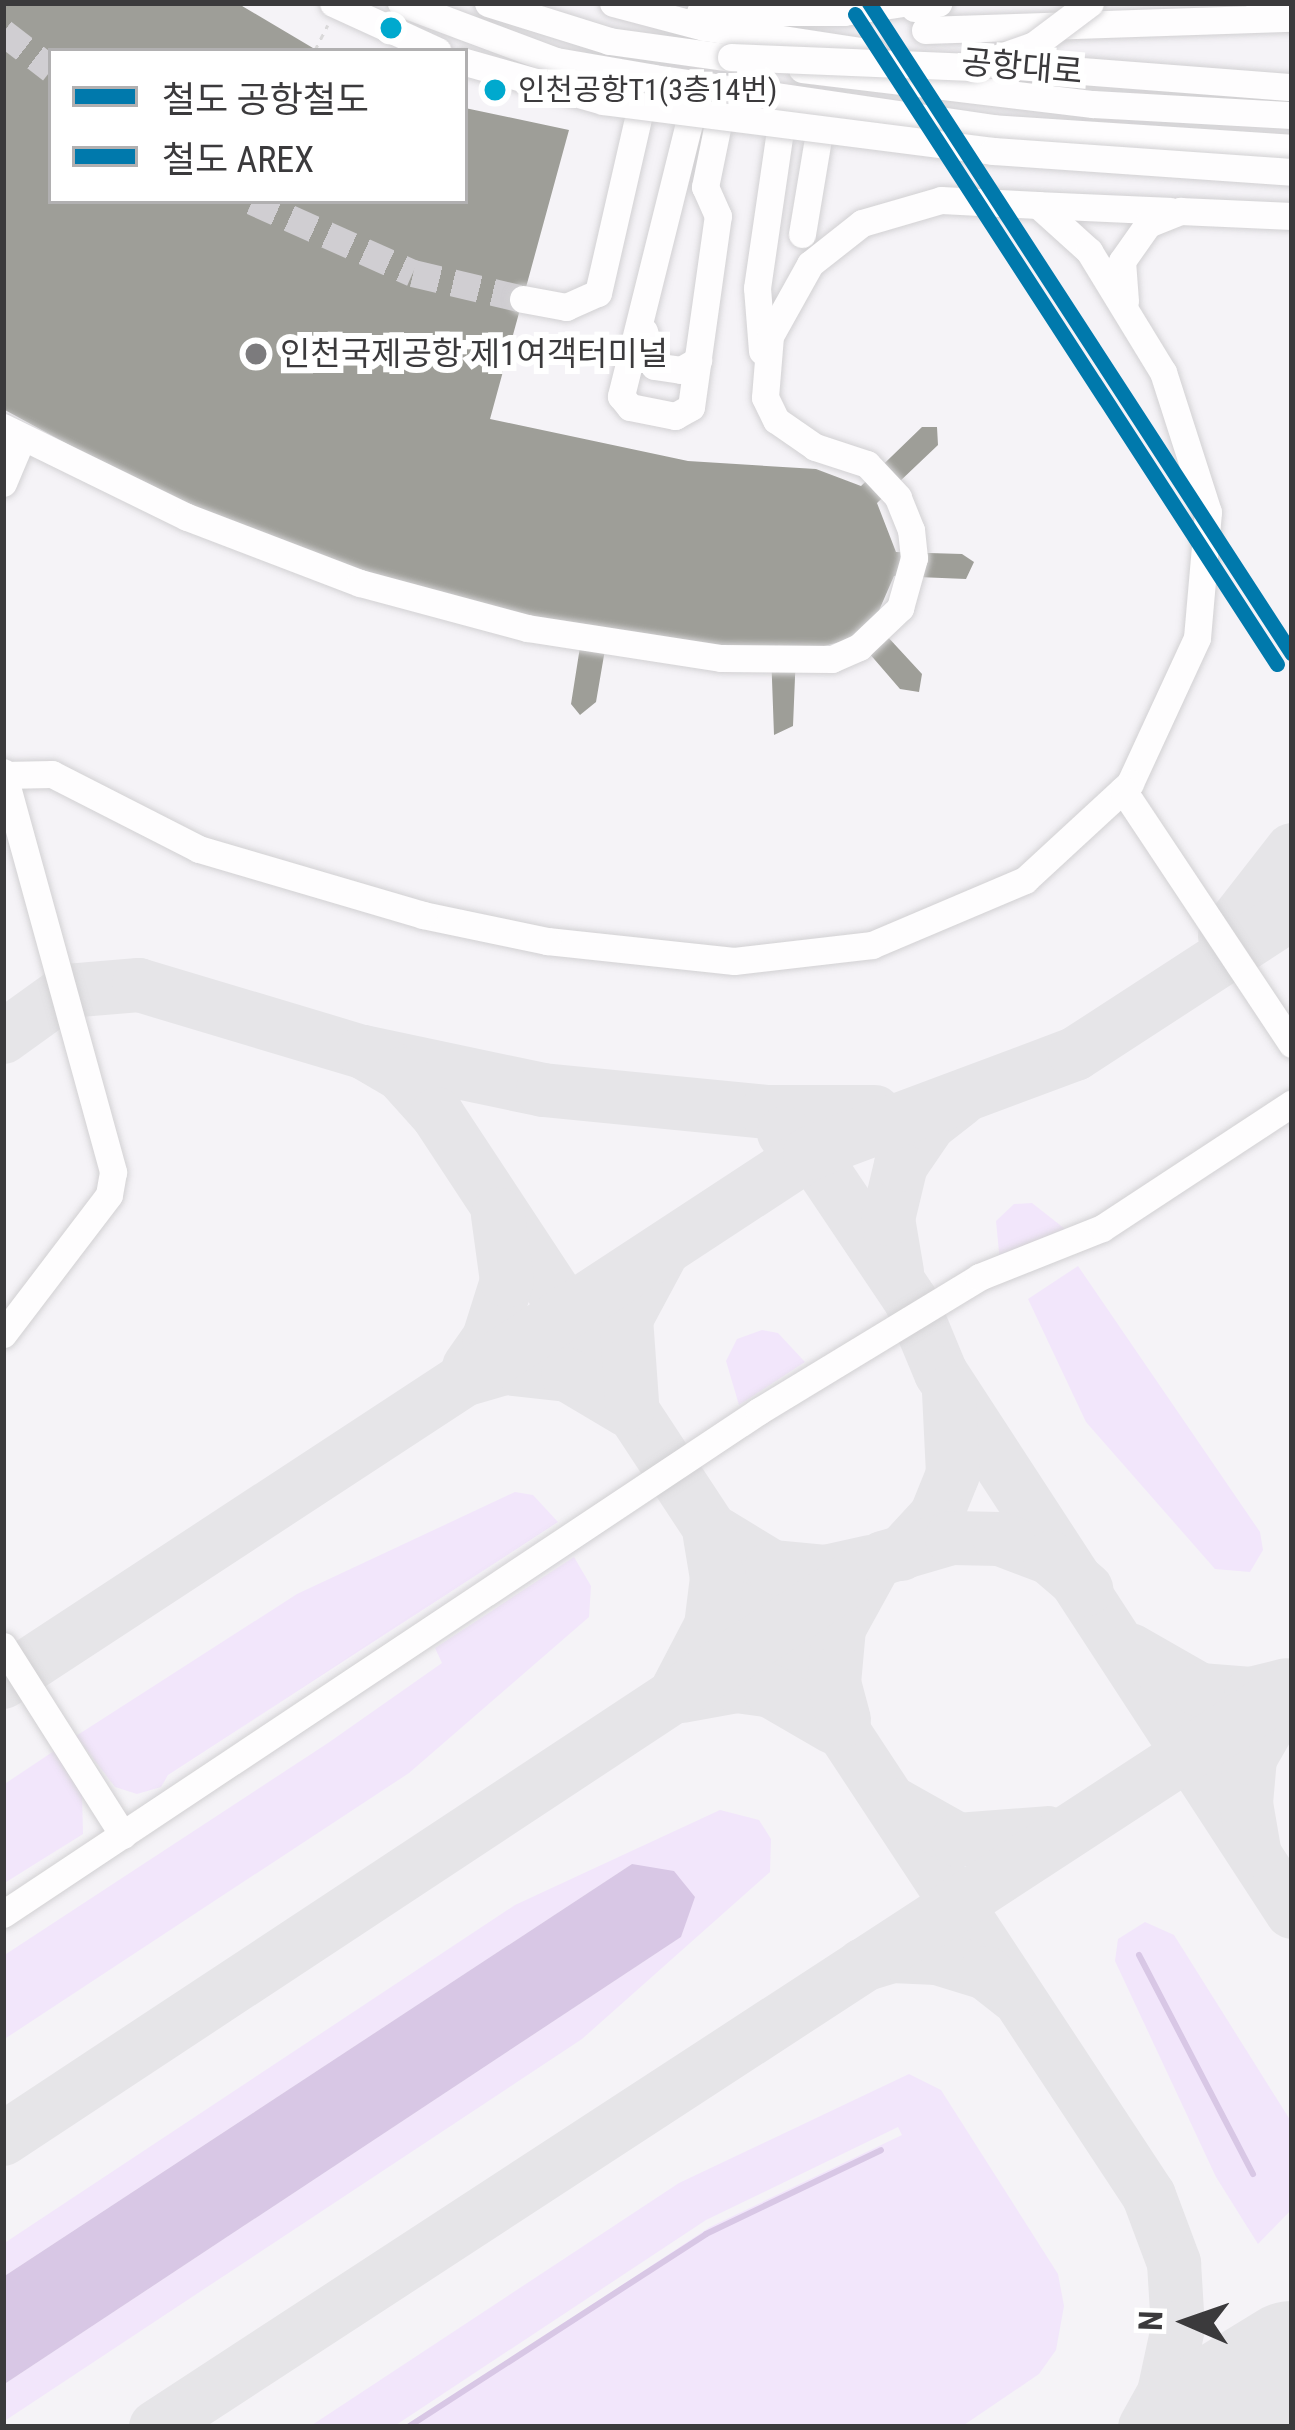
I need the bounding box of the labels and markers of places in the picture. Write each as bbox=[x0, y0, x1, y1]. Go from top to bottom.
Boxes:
unlabelled marker bbox=[380, 17, 402, 39]
place label: 인천공항T1(3층14번) bbox=[518, 72, 777, 108]
marker: 인천공항T1(3층14번) bbox=[484, 79, 506, 101]
place label: 인천국제공항 제1여객터미널 bbox=[280, 334, 668, 374]
marker: 인천국제공항 제1여객터미널 bbox=[243, 341, 269, 367]

